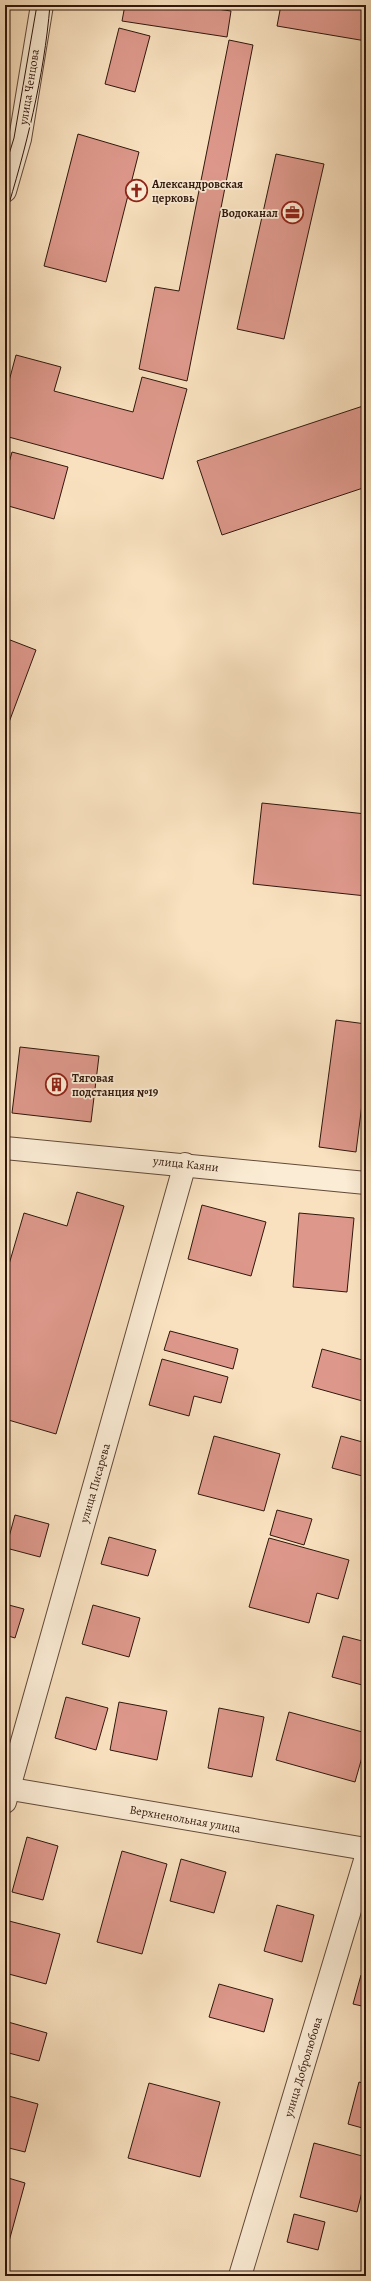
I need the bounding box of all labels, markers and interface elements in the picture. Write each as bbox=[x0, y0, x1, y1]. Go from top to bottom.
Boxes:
street label: улица Ченцова bbox=[15, 48, 43, 127]
place label: Александровская церковь bbox=[151, 176, 243, 206]
church icon: Александровская церковь bbox=[123, 178, 149, 204]
office icon: Водоканал bbox=[280, 200, 306, 226]
place label: Водоканал bbox=[221, 205, 278, 221]
place label: Тяговая подстанция №19 bbox=[72, 1070, 159, 1100]
building icon: Тяговая подстанция №19 bbox=[43, 1072, 69, 1098]
street label: улица Каяни bbox=[151, 1152, 220, 1175]
street label: улица Писарева bbox=[76, 1441, 114, 1526]
street label: Верхненольная улица bbox=[128, 1801, 242, 1837]
street label: улица Добролюбова bbox=[280, 2015, 326, 2120]

